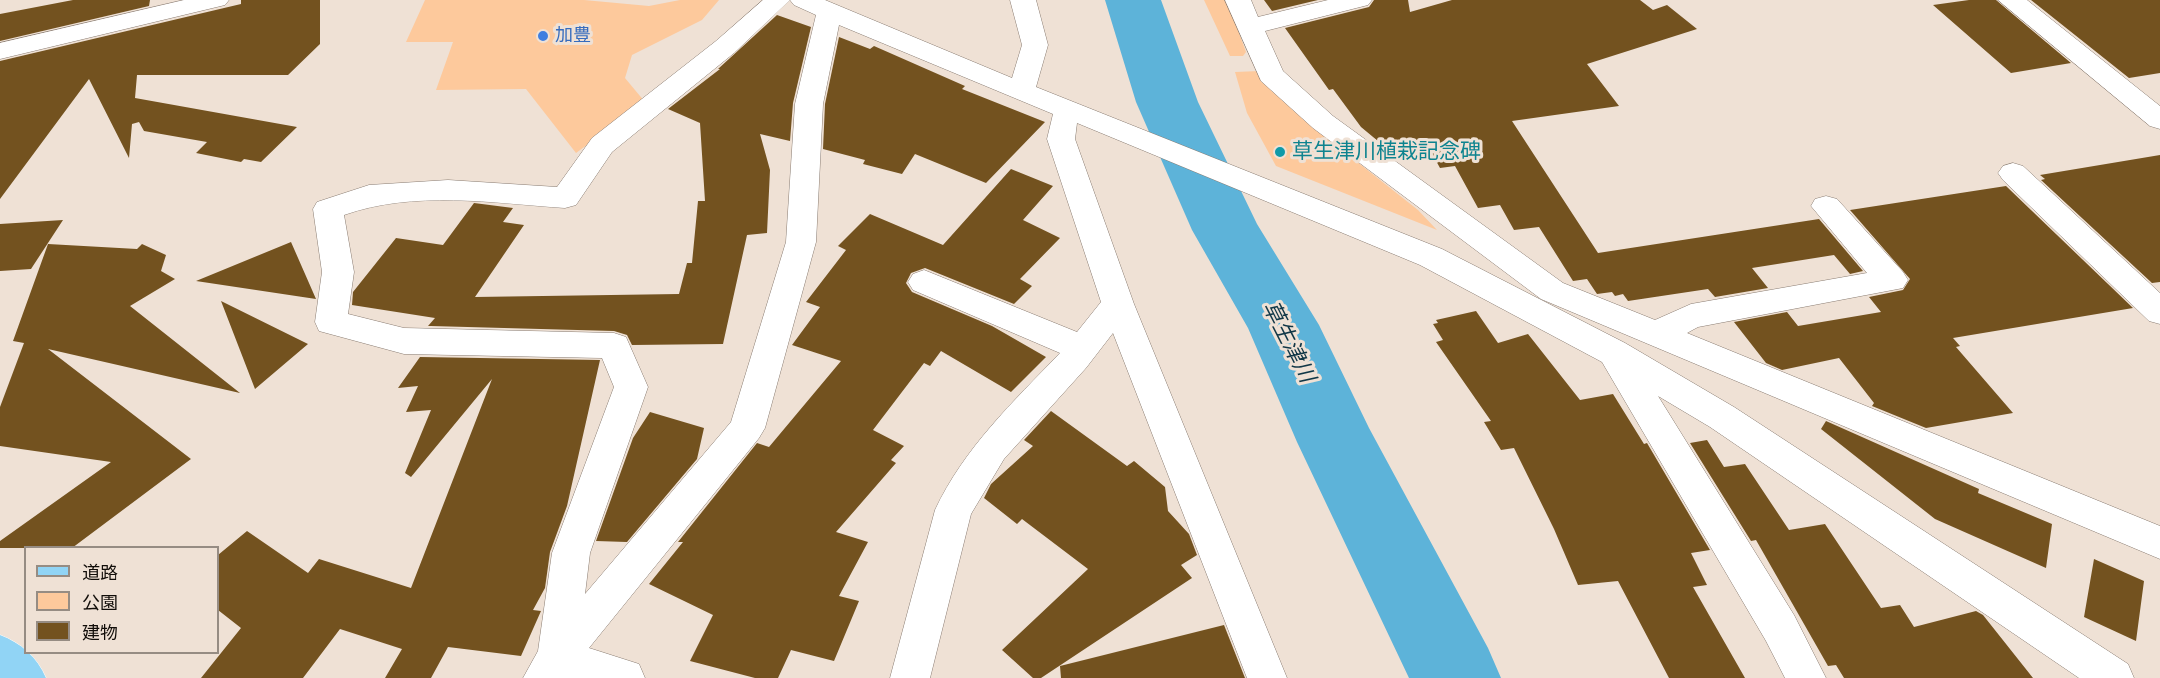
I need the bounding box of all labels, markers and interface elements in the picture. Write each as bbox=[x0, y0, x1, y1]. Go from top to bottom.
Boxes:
place label: 加豊 bbox=[555, 25, 591, 47]
marker: 加豊 bbox=[536, 29, 550, 43]
place label: 草生津川植栽記念碑 bbox=[1292, 139, 1481, 165]
marker: 草生津川植栽記念碑 bbox=[1273, 145, 1287, 159]
water label: 草生津川 bbox=[1256, 297, 1320, 387]
legend bbox=[24, 546, 219, 654]
text: 道路 bbox=[82, 562, 118, 584]
text: 公園 bbox=[82, 592, 118, 614]
text: 建物 bbox=[82, 622, 118, 644]

